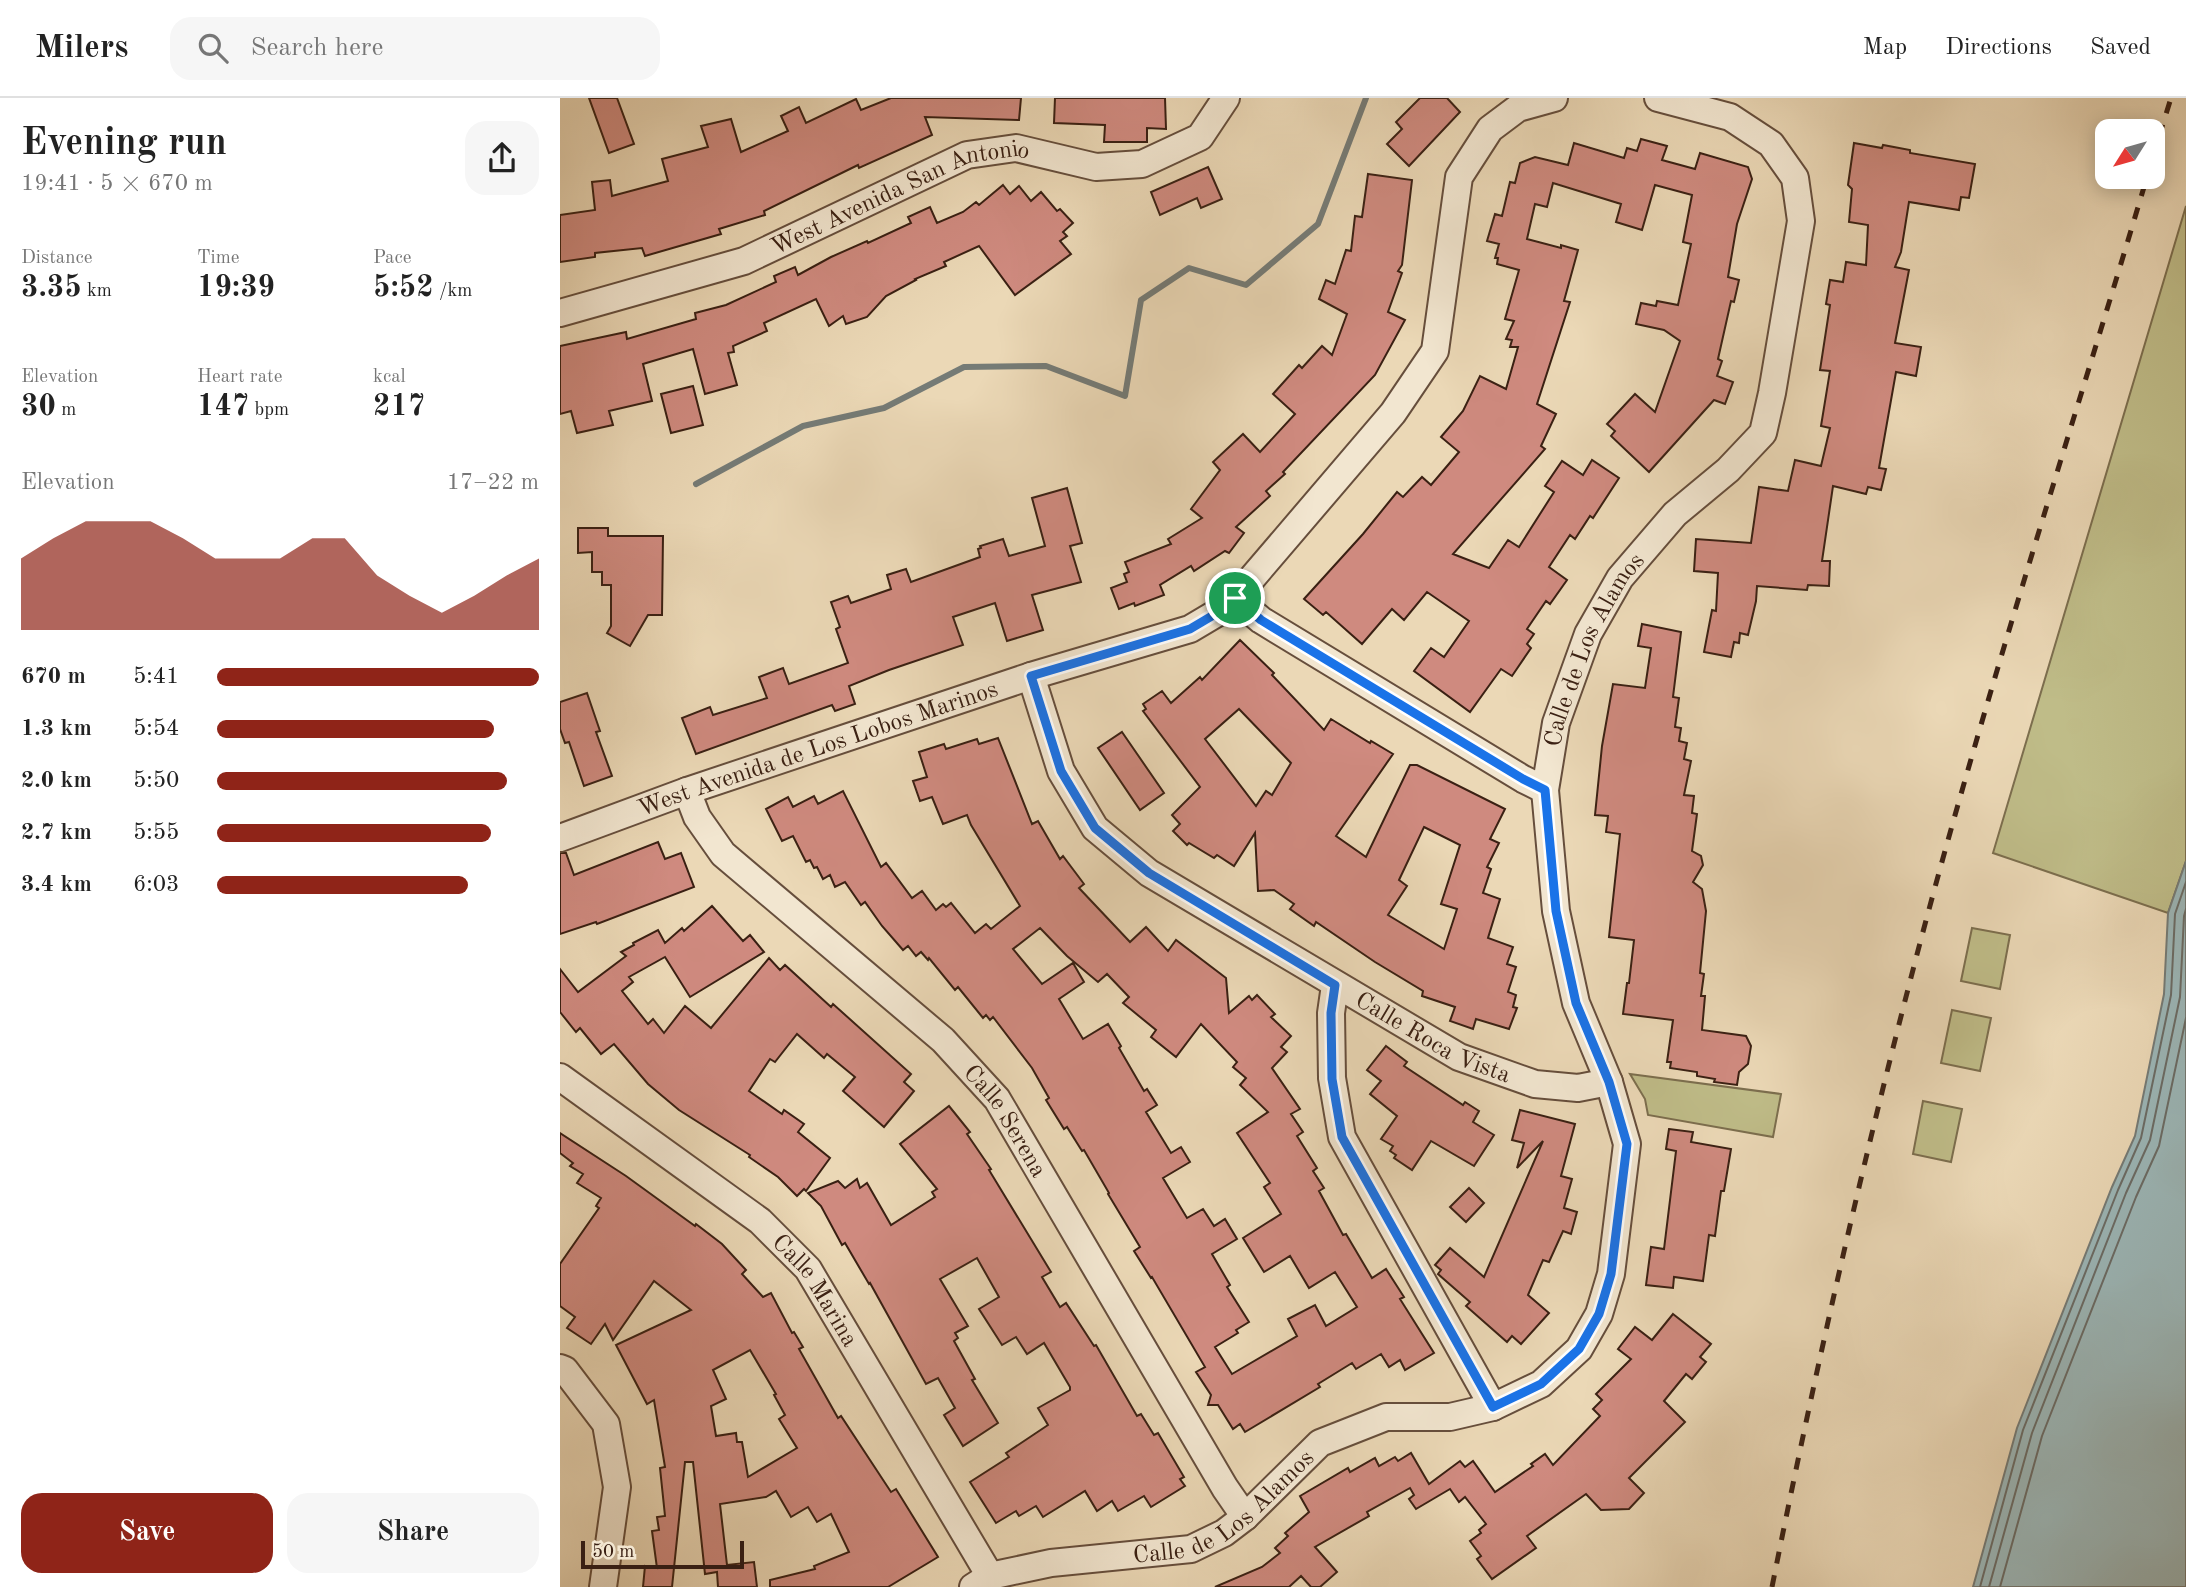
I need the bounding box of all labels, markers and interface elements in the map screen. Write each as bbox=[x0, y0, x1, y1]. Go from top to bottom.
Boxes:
search box bbox=[170, 17, 660, 80]
icon: search bbox=[194, 29, 232, 67]
text: Milers bbox=[35, 32, 128, 65]
text: Search here bbox=[250, 35, 383, 61]
text: Map bbox=[1863, 36, 1907, 60]
text: Directions bbox=[1945, 36, 2052, 60]
text: Saved bbox=[2090, 36, 2151, 60]
north arrow bbox=[2095, 119, 2165, 189]
map controls bbox=[2095, 119, 2165, 189]
button: share bbox=[465, 121, 539, 195]
text: Evening run bbox=[21, 125, 227, 163]
street label: West Avenida San Antonio bbox=[768, 138, 1032, 260]
text: 19:41 · 5 × 670 m bbox=[21, 172, 213, 195]
text: Distance bbox=[21, 249, 93, 268]
text: Time bbox=[197, 249, 240, 268]
text: Pace bbox=[373, 249, 412, 268]
text: 3.35 bbox=[21, 273, 82, 303]
text: 19:39 bbox=[197, 273, 275, 303]
text: 5:52 bbox=[373, 273, 434, 303]
text: km bbox=[82, 282, 112, 301]
text: /km bbox=[434, 282, 472, 301]
text: Elevation bbox=[21, 368, 98, 387]
text: Heart rate bbox=[197, 368, 282, 387]
text: kcal bbox=[373, 368, 406, 387]
text: 30 bbox=[21, 392, 56, 422]
text: 147 bbox=[197, 392, 249, 422]
text: 217 bbox=[373, 392, 425, 422]
text: m bbox=[56, 401, 76, 420]
text: bpm bbox=[249, 401, 289, 420]
text: Elevation bbox=[21, 471, 115, 494]
text: 17–22 m bbox=[447, 471, 539, 494]
street label: Calle de Los Alamos bbox=[1542, 549, 1650, 749]
pin bbox=[1205, 568, 1265, 628]
icon: arrive bbox=[1216, 579, 1254, 617]
text: 670 m bbox=[21, 665, 86, 688]
text: 5:41 bbox=[133, 665, 179, 688]
street label: West Avenida de Los Lobos Marinos bbox=[635, 678, 1001, 822]
text: 1.3 km bbox=[21, 717, 92, 740]
text: 5:54 bbox=[133, 717, 179, 740]
text: 2.0 km bbox=[21, 769, 92, 792]
text: 5:50 bbox=[133, 769, 179, 792]
text: 2.7 km bbox=[21, 821, 92, 844]
text: 5:55 bbox=[133, 821, 179, 844]
text: 3.4 km bbox=[21, 873, 92, 896]
text: 6:03 bbox=[133, 873, 179, 896]
street label: Calle Roca Vista bbox=[1351, 988, 1513, 1088]
street label: Calle Serena bbox=[958, 1061, 1050, 1182]
street label: Calle Marina bbox=[767, 1231, 861, 1352]
street label: Calle de Los Alamos bbox=[1132, 1446, 1319, 1569]
button: Save bbox=[21, 1493, 273, 1573]
button: Share bbox=[287, 1493, 539, 1573]
scale bar bbox=[581, 1538, 744, 1570]
text: 50 m bbox=[592, 1543, 634, 1562]

